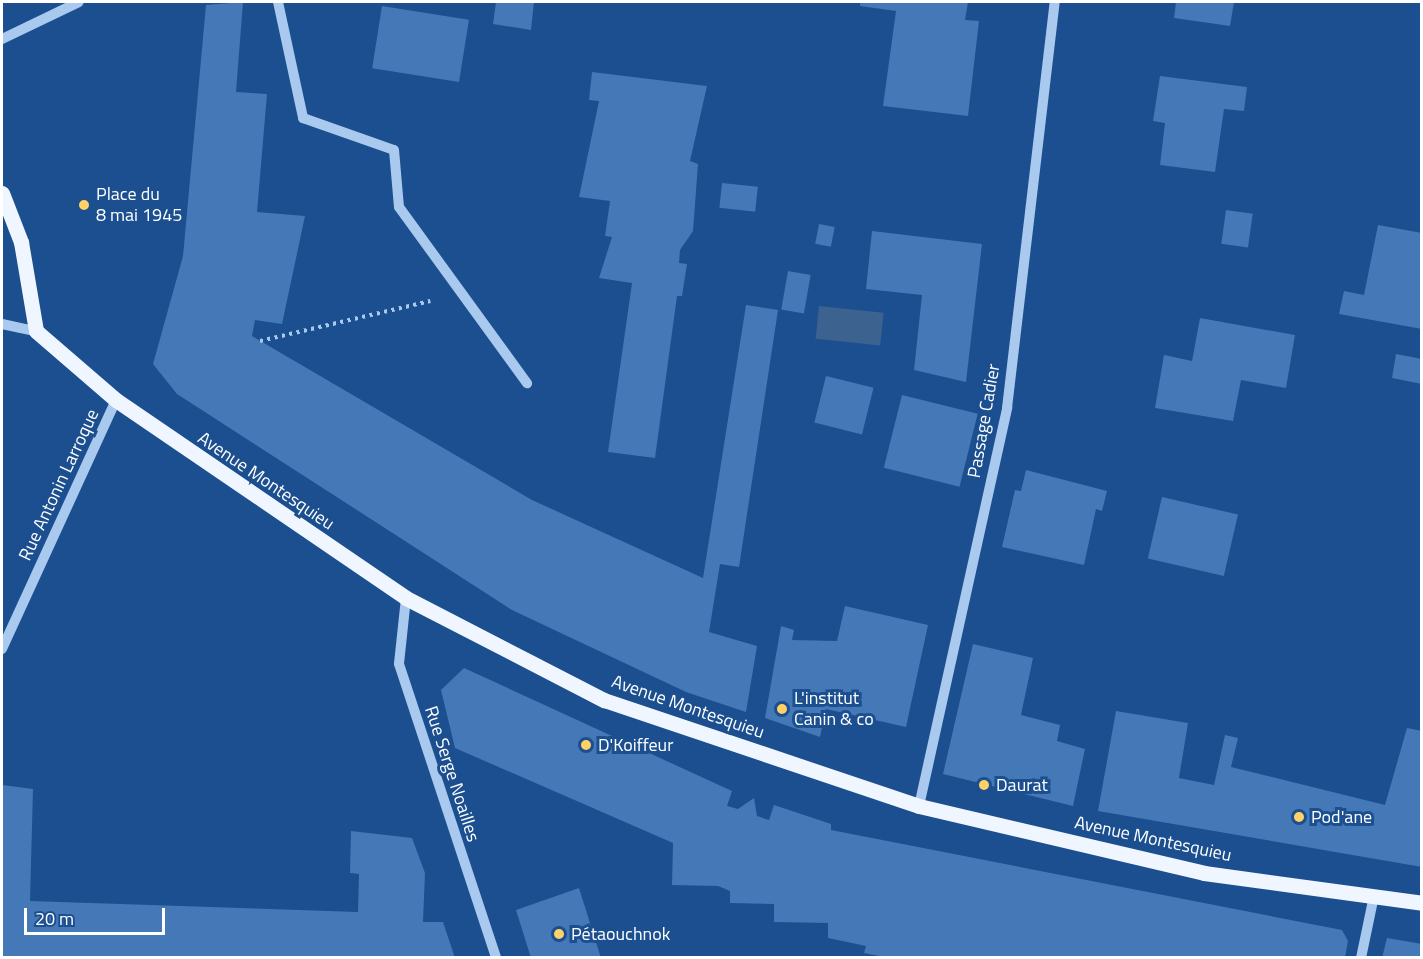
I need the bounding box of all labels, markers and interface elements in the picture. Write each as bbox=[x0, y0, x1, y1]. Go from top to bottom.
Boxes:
place label: Place du 8 mai 1945 bbox=[96, 184, 182, 226]
marker: Place du 8 mai 1945 bbox=[77, 198, 91, 212]
street label: Passage Cadier bbox=[963, 362, 1005, 480]
street label: Rue Antonin Larroque bbox=[14, 406, 104, 564]
street label: Avenue Montesquieu bbox=[194, 427, 338, 535]
street label: Avenue Montesquieu bbox=[609, 671, 767, 743]
place label: L'institut Canin & co bbox=[794, 688, 874, 730]
marker: L'institut Canin & co bbox=[775, 702, 789, 716]
street label: Rue Serge Noailles bbox=[420, 704, 484, 844]
place label: D'Koiffeur bbox=[598, 734, 673, 756]
marker: D'Koiffeur bbox=[579, 738, 593, 752]
place label: Daurat bbox=[996, 774, 1048, 796]
marker: Daurat bbox=[977, 778, 991, 792]
place label: Pod'ane bbox=[1311, 806, 1372, 828]
marker: Pod'ane bbox=[1292, 810, 1306, 824]
street label: Avenue Montesquieu bbox=[1073, 812, 1233, 866]
scale bar bbox=[27, 896, 168, 934]
text: 20 m bbox=[35, 905, 74, 932]
place label: Pétaouchnok bbox=[571, 923, 670, 945]
marker: Pétaouchnok bbox=[552, 927, 566, 941]

